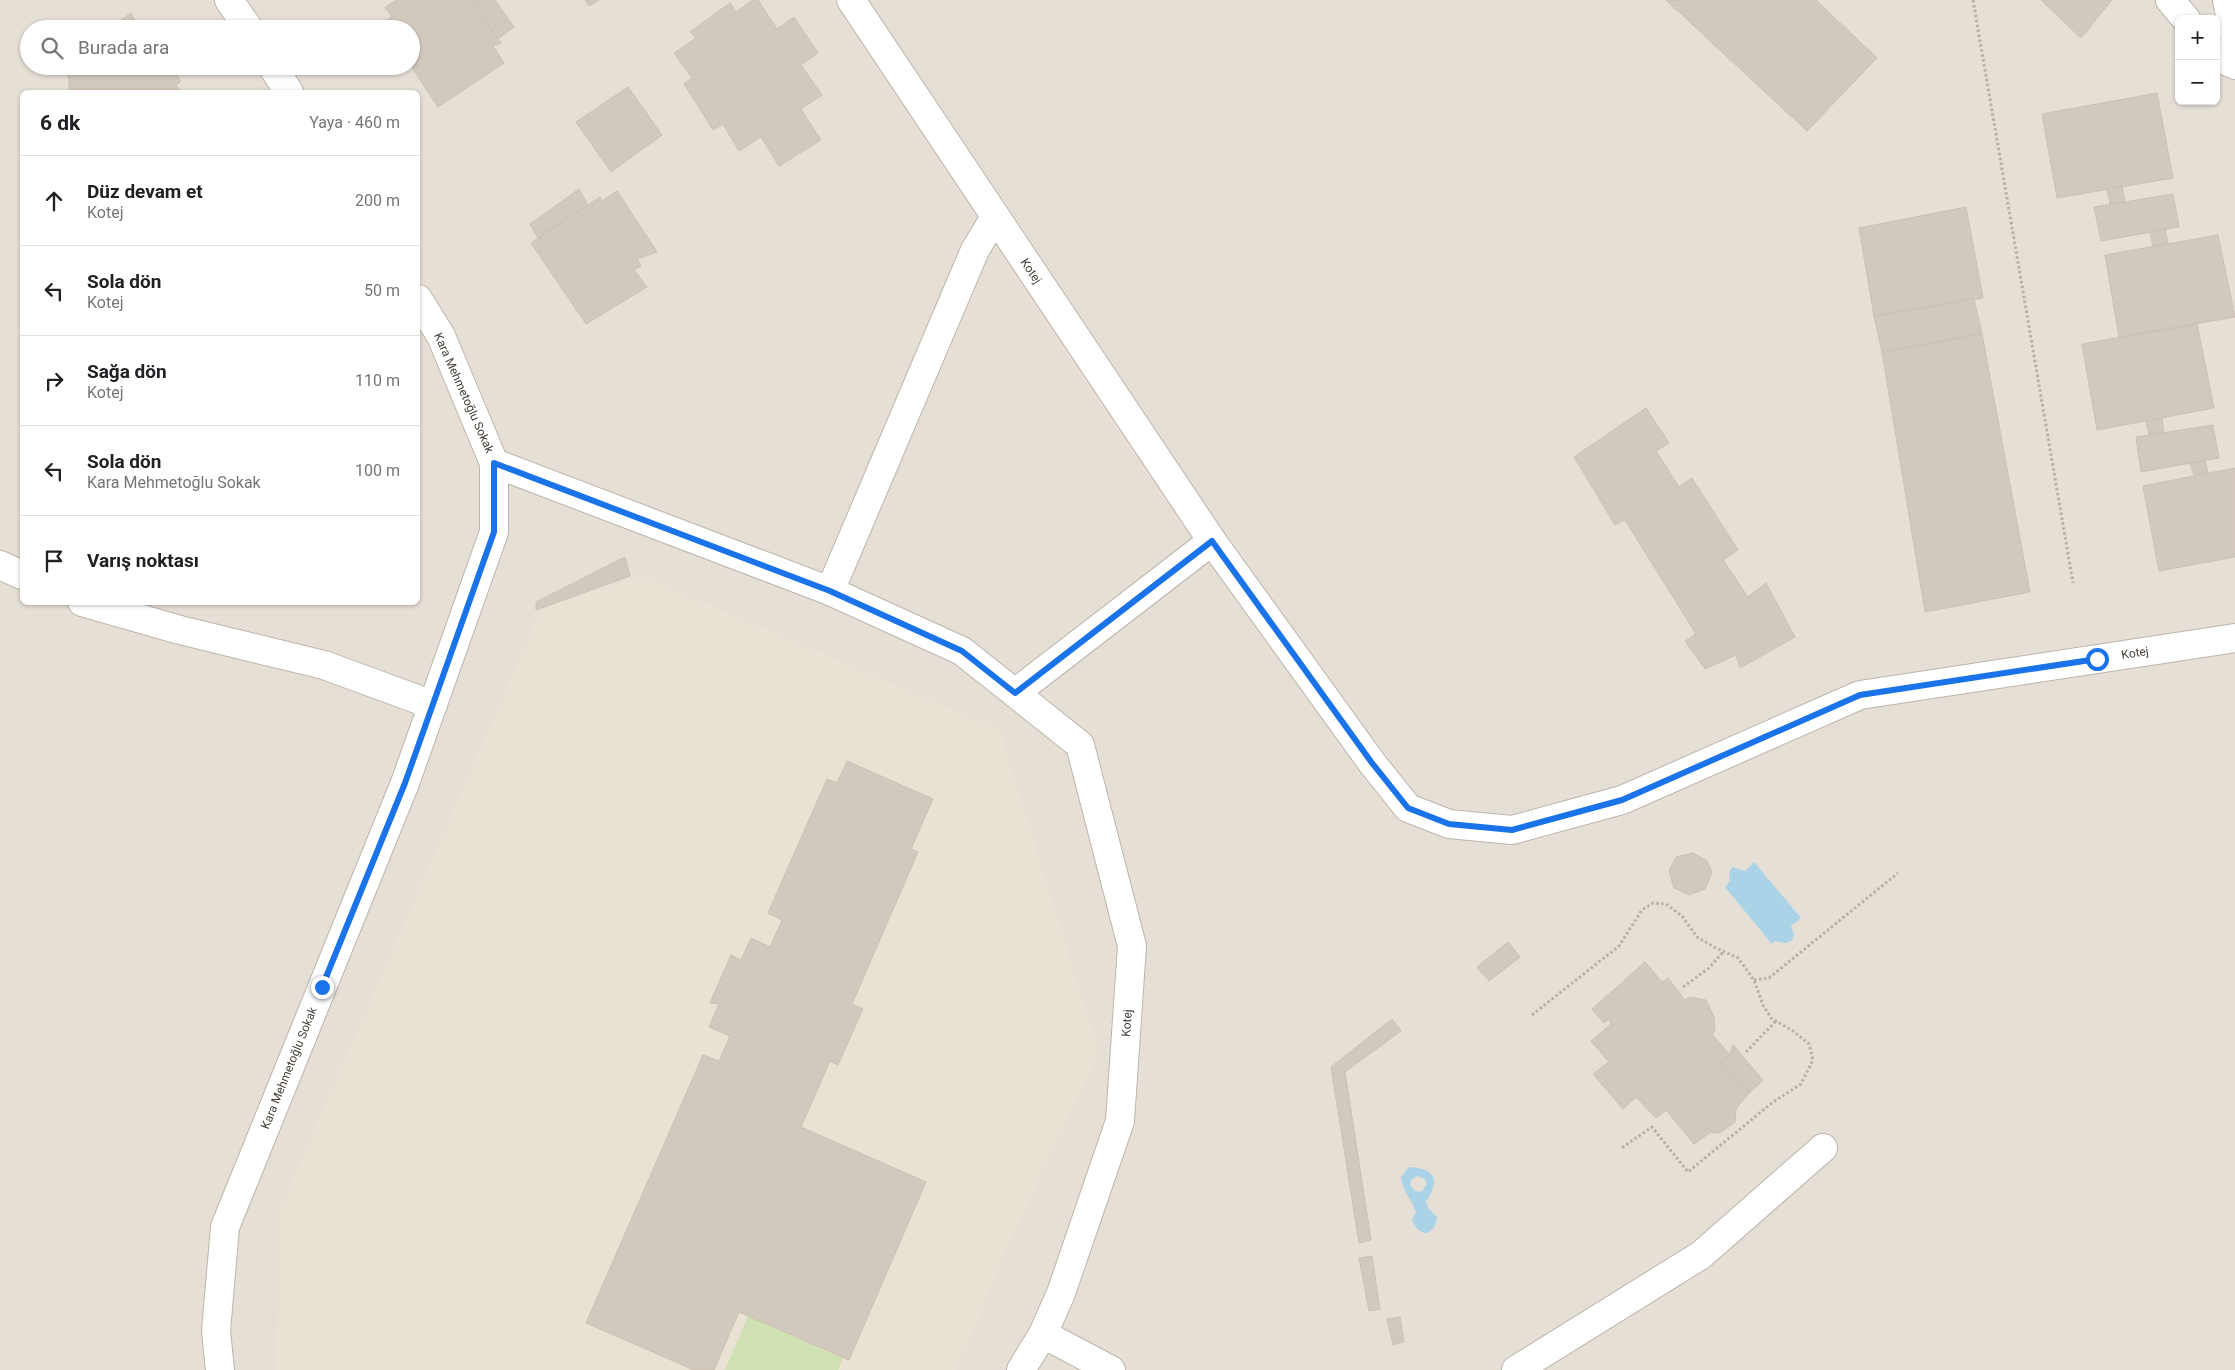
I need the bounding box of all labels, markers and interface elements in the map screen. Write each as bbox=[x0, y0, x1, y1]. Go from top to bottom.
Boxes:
map controls bbox=[2175, 15, 2220, 105]
button: + bbox=[2175, 15, 2220, 60]
search box bbox=[20, 20, 420, 75]
icon: search bbox=[38, 34, 66, 62]
text: Burada ara bbox=[78, 36, 169, 59]
button: − bbox=[2175, 60, 2220, 105]
text: 6 dk bbox=[40, 111, 80, 135]
text: Yaya · 460 m bbox=[309, 113, 400, 132]
text: Düz devam et bbox=[87, 180, 203, 203]
icon: ahead bbox=[40, 187, 68, 215]
text: 200 m bbox=[355, 191, 400, 210]
text: Kotej bbox=[87, 203, 124, 222]
street label: Kotej bbox=[1018, 256, 1045, 286]
text: Sola dön bbox=[87, 270, 161, 293]
icon: left bbox=[40, 277, 68, 305]
text: 50 m bbox=[364, 281, 400, 300]
text: Kotej bbox=[87, 293, 124, 312]
street label: Kara Mehmetoğlu Sokak bbox=[431, 331, 497, 456]
text: Sağa dön bbox=[87, 360, 167, 383]
icon: right bbox=[40, 367, 68, 395]
text: 110 m bbox=[355, 371, 400, 390]
text: Kotej bbox=[87, 383, 124, 402]
text: Sola dön bbox=[87, 450, 161, 473]
icon: left bbox=[40, 457, 68, 485]
text: 100 m bbox=[355, 461, 400, 480]
text: Kara Mehmetoğlu Sokak bbox=[87, 473, 261, 492]
icon: arrive bbox=[40, 547, 68, 575]
text: Varış noktası bbox=[87, 549, 199, 572]
street label: Kotej bbox=[2120, 644, 2150, 662]
route start bbox=[2086, 648, 2109, 671]
route end bbox=[311, 976, 334, 999]
street label: Kara Mehmetoğlu Sokak bbox=[258, 1004, 320, 1131]
street label: Kotej bbox=[1119, 1009, 1135, 1037]

